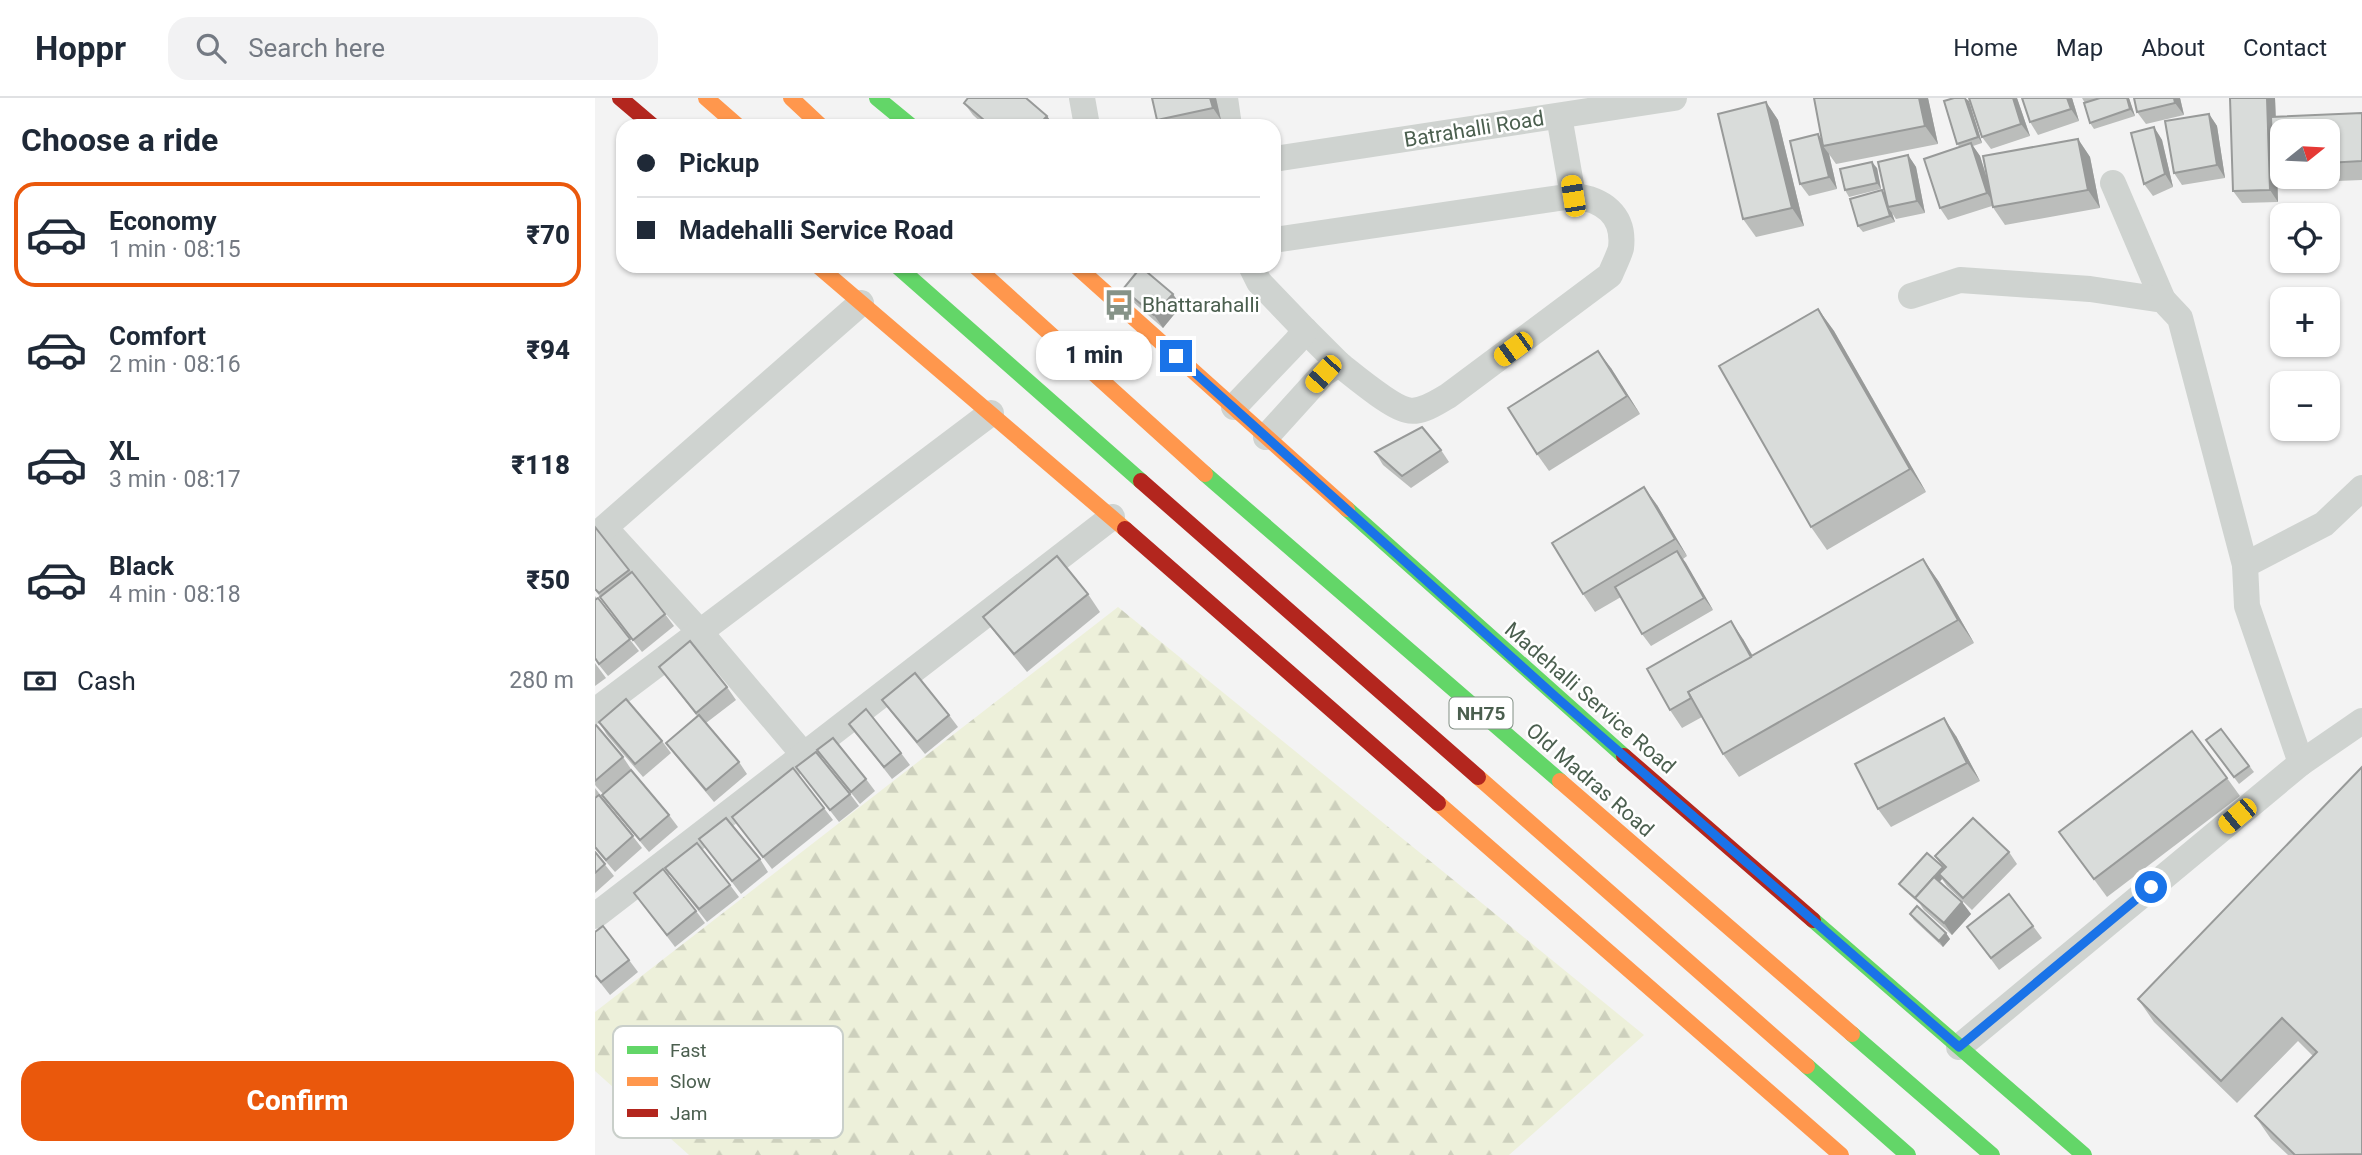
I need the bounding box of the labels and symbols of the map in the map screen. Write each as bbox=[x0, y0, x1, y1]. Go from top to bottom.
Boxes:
street label: Batrahalli Road bbox=[1402, 106, 1546, 152]
north arrow bbox=[2270, 119, 2340, 189]
car bbox=[1560, 174, 1587, 218]
bus stop icon: Bhattarahalli bbox=[1102, 288, 1136, 322]
place label: Bhattarahalli bbox=[1142, 293, 1260, 317]
car bbox=[1490, 328, 1537, 370]
callout: 1 min bbox=[1036, 331, 1151, 380]
route end bbox=[1160, 340, 1192, 372]
car bbox=[1302, 351, 1345, 397]
street label: Madehalli Service Road bbox=[1500, 617, 1680, 779]
road number: NH75 bbox=[1449, 698, 1512, 728]
street label: Old Madras Road bbox=[1522, 718, 1658, 842]
car bbox=[2215, 794, 2260, 838]
route start bbox=[2135, 871, 2167, 903]
legend bbox=[613, 1026, 843, 1138]
text: Fast bbox=[670, 1039, 707, 1062]
text: Slow bbox=[670, 1070, 711, 1093]
text: Jam bbox=[670, 1102, 707, 1125]

